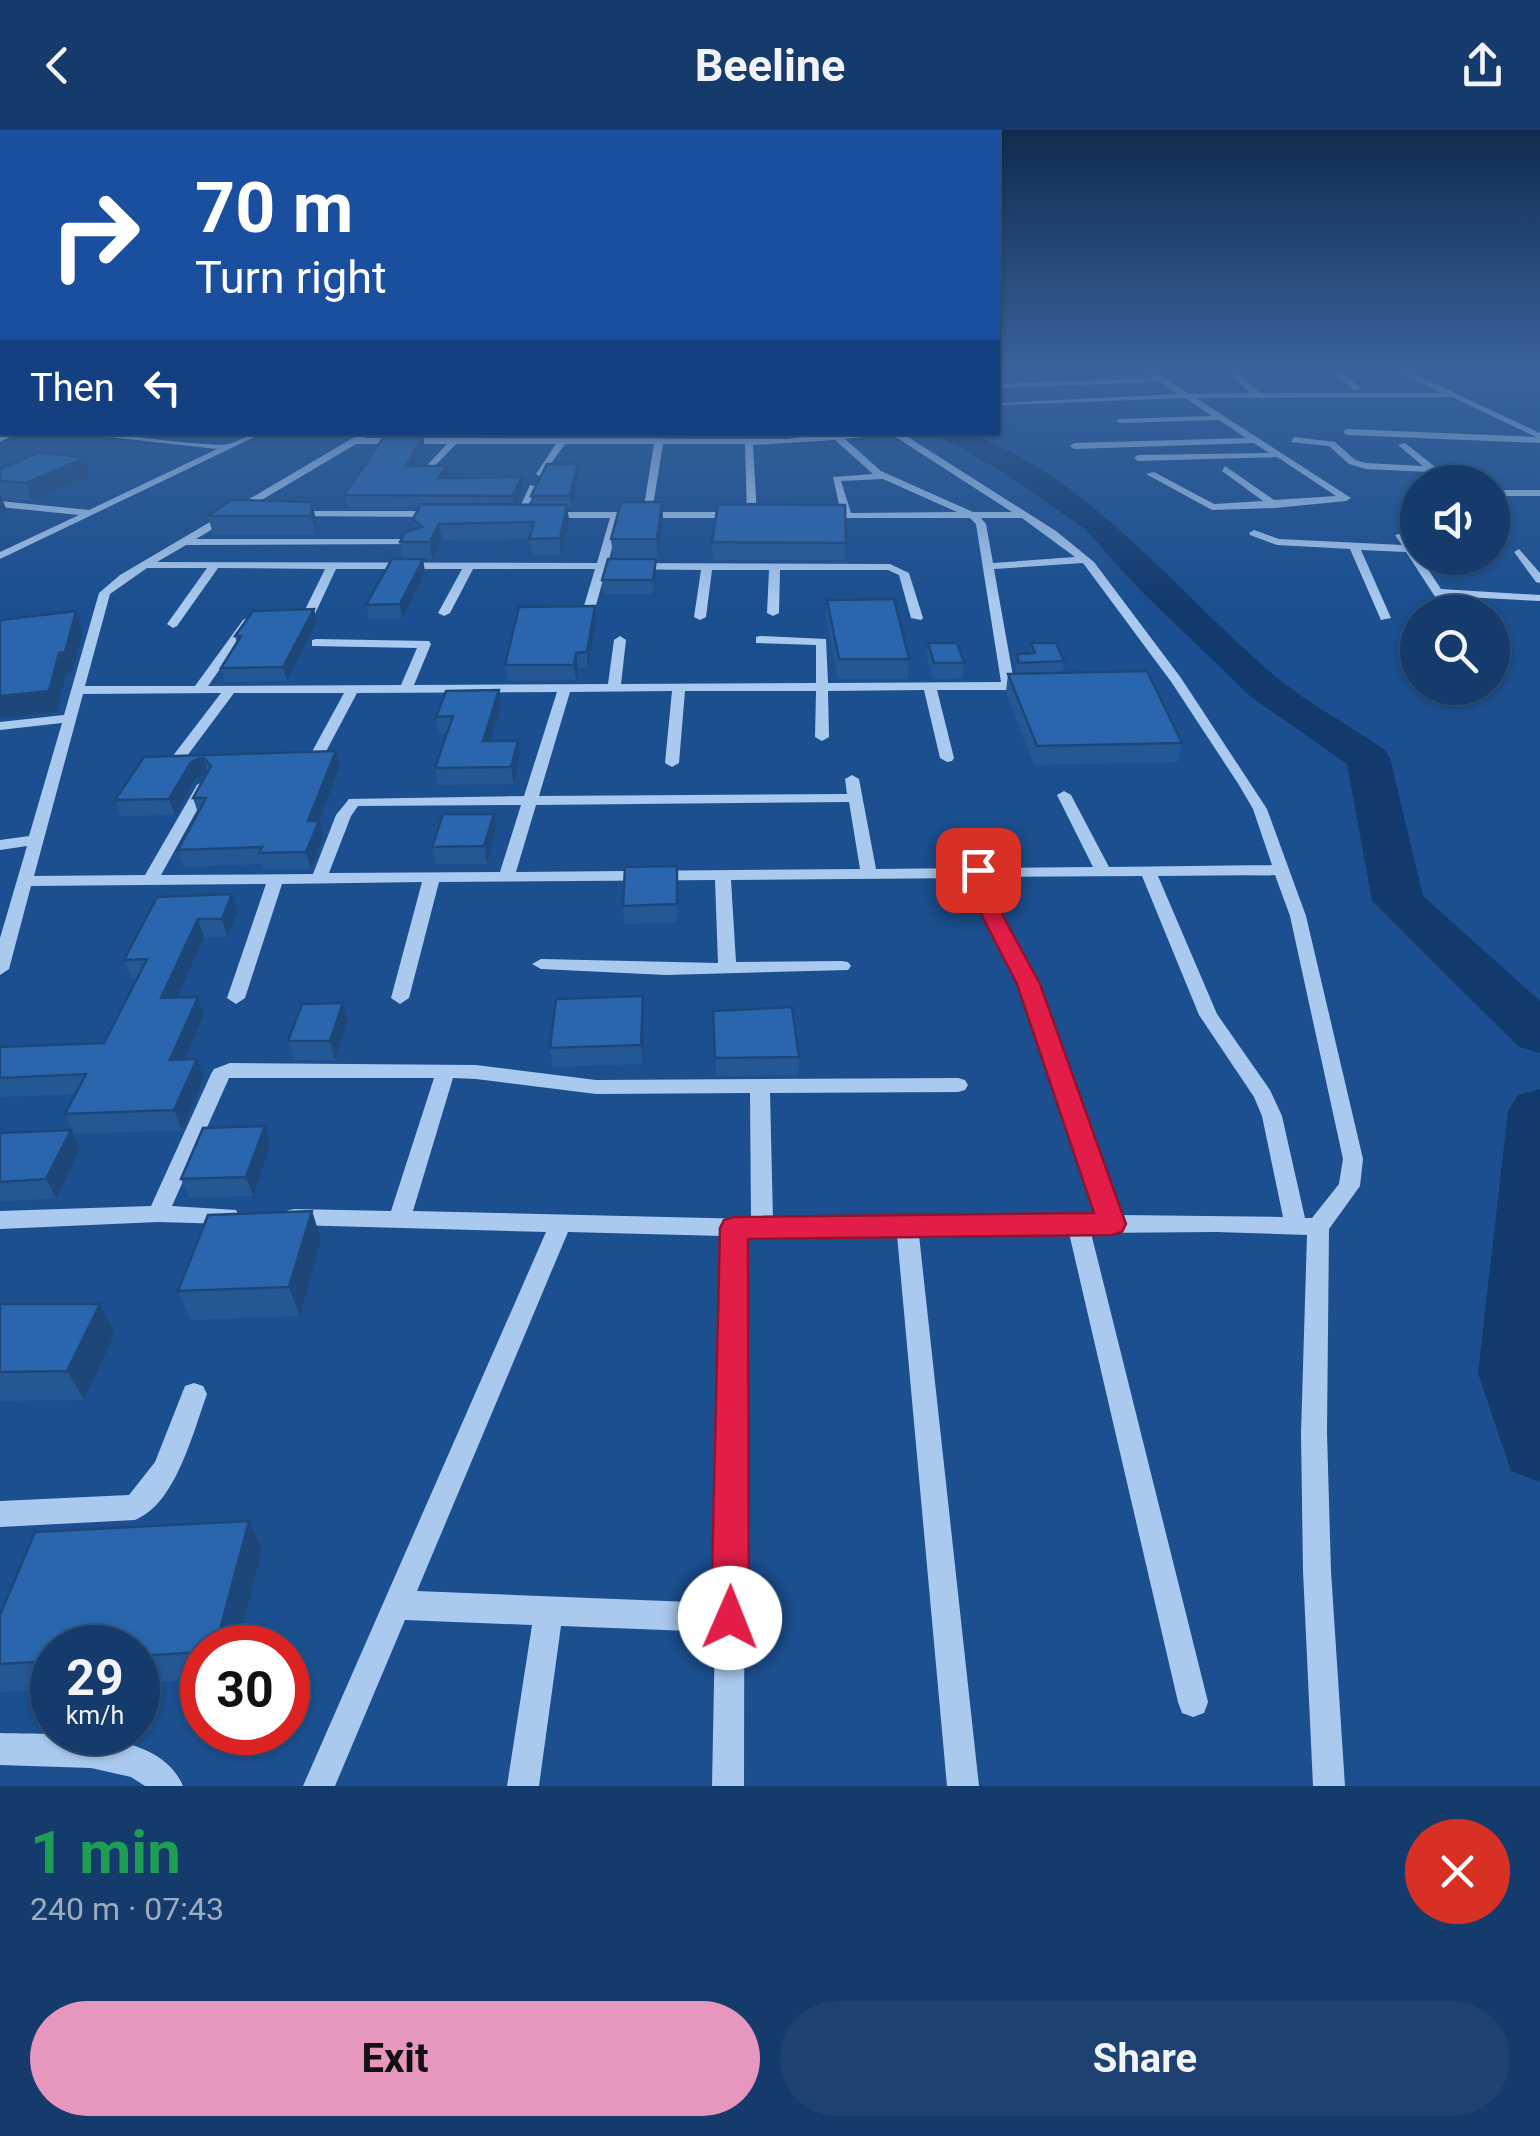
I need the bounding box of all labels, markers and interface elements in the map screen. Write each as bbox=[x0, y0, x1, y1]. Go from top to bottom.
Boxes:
icon: back bbox=[30, 38, 85, 93]
icon: share bbox=[1455, 38, 1510, 93]
text: Beeline bbox=[695, 39, 845, 92]
text: 70 m bbox=[195, 167, 353, 249]
icon: right bbox=[30, 170, 160, 300]
text: Turn right bbox=[195, 251, 387, 304]
icon: left bbox=[135, 360, 190, 415]
text: Then bbox=[30, 366, 115, 410]
map controls bbox=[1400, 465, 1510, 705]
button: sound bbox=[1400, 465, 1510, 575]
button: search bbox=[1400, 595, 1510, 705]
pin bbox=[936, 828, 1021, 913]
icon: arrive bbox=[951, 843, 1006, 898]
position arrow bbox=[678, 1566, 782, 1670]
speed limit sign: 30 bbox=[180, 1625, 310, 1755]
text: 29 bbox=[66, 1649, 124, 1707]
text: km/h bbox=[66, 1701, 124, 1730]
text: 1 min bbox=[30, 1817, 181, 1888]
button: close bbox=[1405, 1819, 1510, 1924]
text: 240 m · 07:43 bbox=[30, 1890, 224, 1928]
button: Exit bbox=[30, 2001, 760, 2116]
button: Share bbox=[780, 2001, 1510, 2116]

